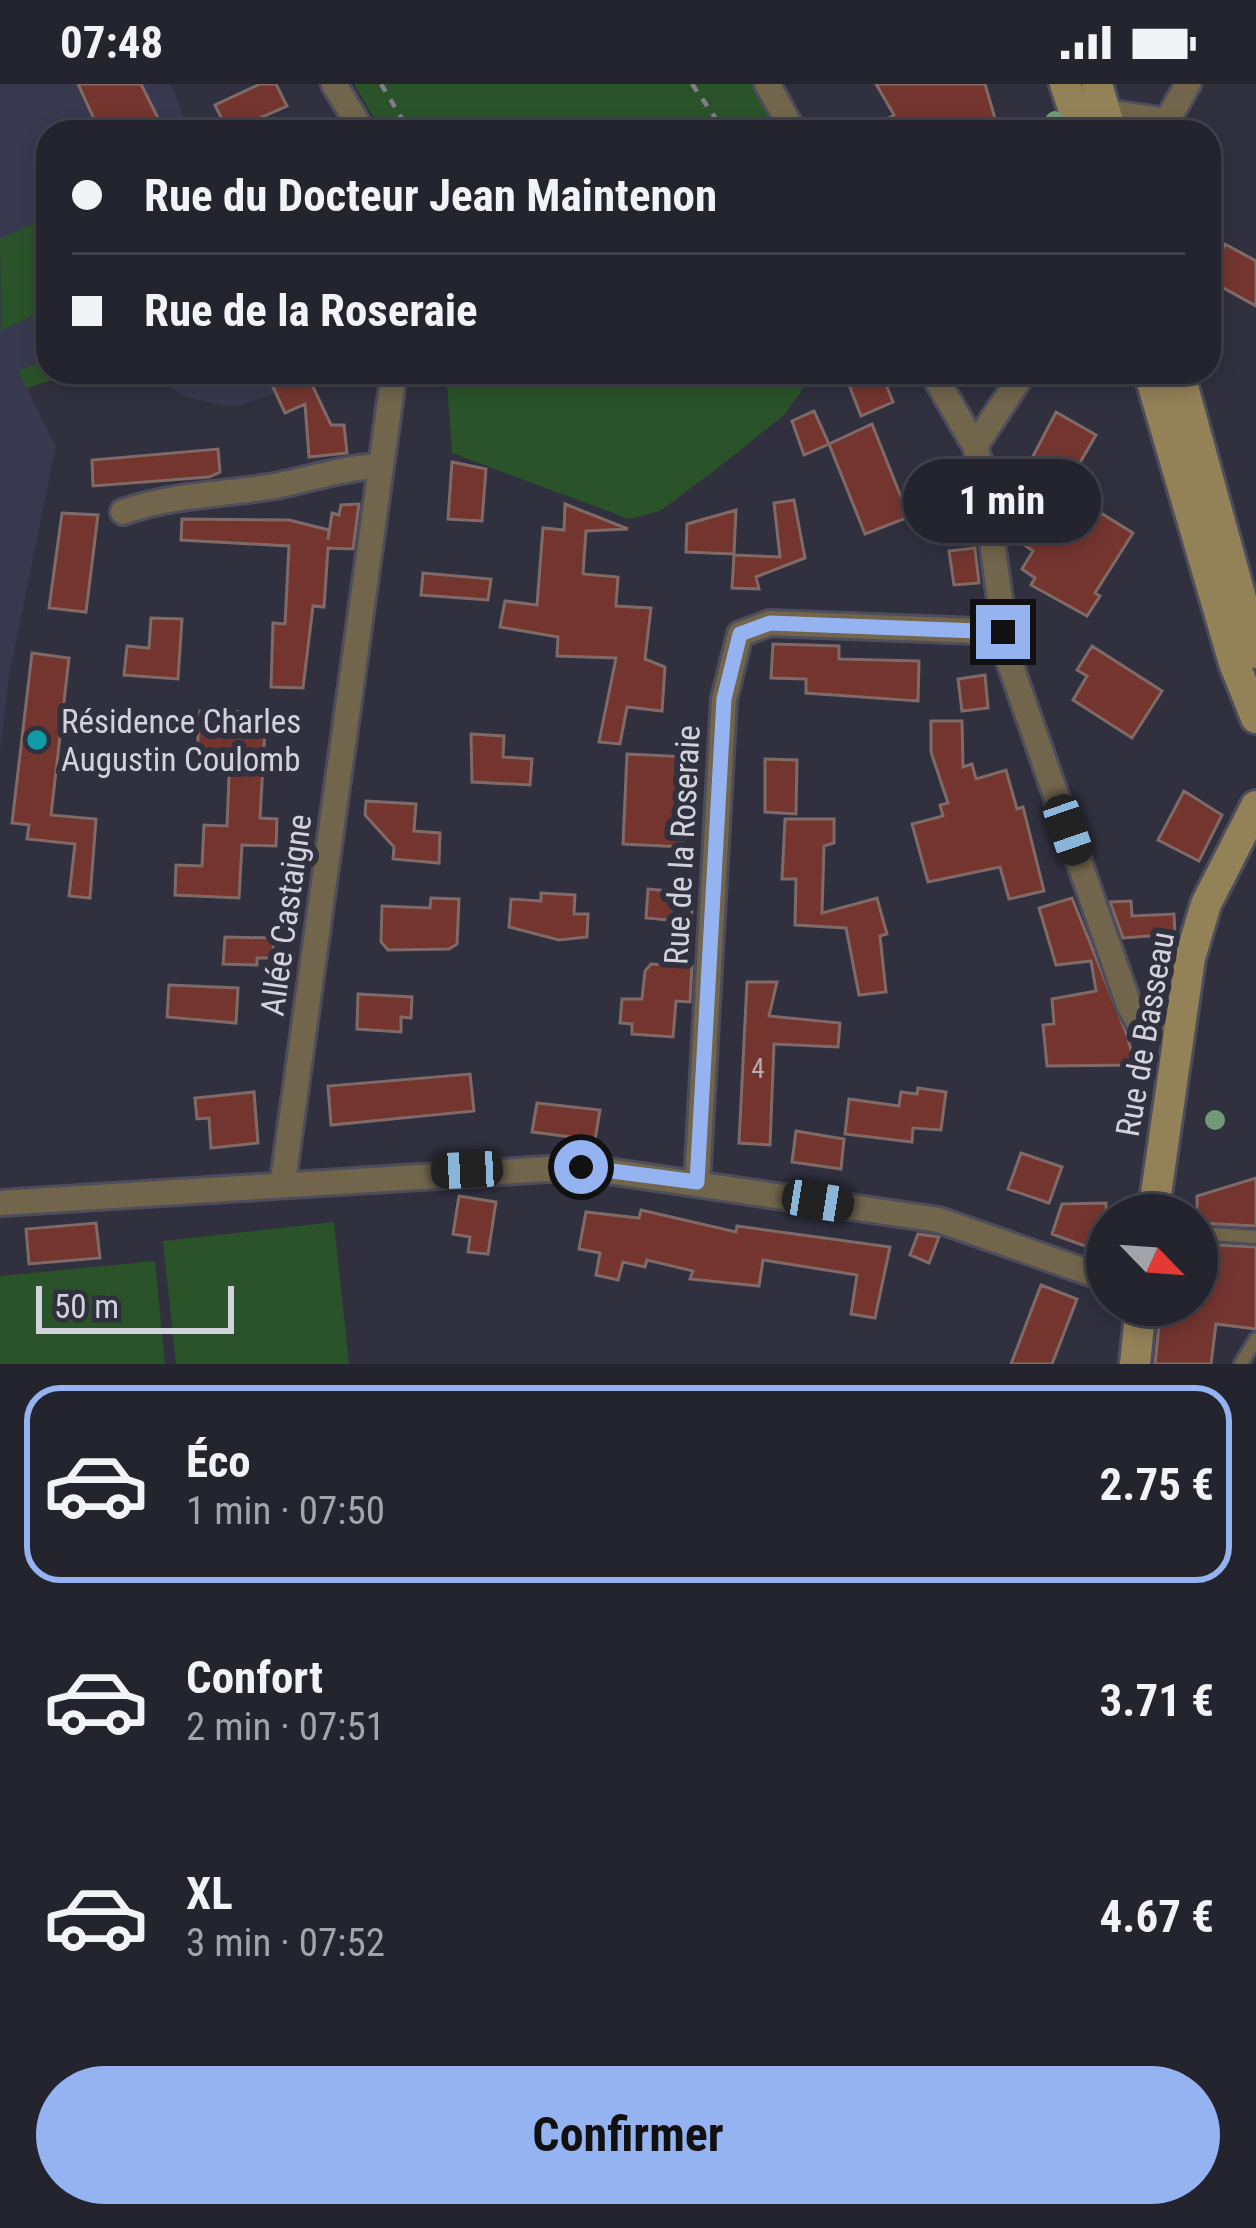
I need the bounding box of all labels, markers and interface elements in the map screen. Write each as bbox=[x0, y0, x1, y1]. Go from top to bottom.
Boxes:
text: 07:48 bbox=[60, 16, 163, 69]
text: Rue du Docteur Jean Maintenon bbox=[144, 169, 717, 222]
text: Rue de la Roseraie bbox=[144, 284, 478, 337]
callout: 1 min bbox=[904, 458, 1102, 542]
text: 1 min bbox=[959, 478, 1045, 524]
route end bbox=[976, 605, 1030, 659]
place label: Résidence Charles Augustin Coulomb bbox=[61, 702, 301, 779]
street label: Rue de la Roseraie bbox=[656, 724, 708, 966]
marker: Résidence Charles Augustin Coulomb bbox=[24, 727, 50, 753]
car bbox=[1039, 790, 1097, 870]
street label: Allée Castaigne bbox=[253, 812, 319, 1018]
street label: Rue de Basseau bbox=[1108, 929, 1182, 1139]
house number: 4 bbox=[751, 1053, 765, 1085]
route start bbox=[554, 1140, 608, 1194]
car bbox=[430, 1150, 504, 1190]
car bbox=[780, 1178, 856, 1224]
north arrow bbox=[1086, 1194, 1218, 1326]
map controls bbox=[1086, 1194, 1218, 1326]
scale bar bbox=[36, 1280, 234, 1333]
text: 50 m bbox=[54, 1287, 119, 1326]
icon: car bbox=[42, 1430, 150, 1538]
text: Éco bbox=[186, 1435, 251, 1488]
text: 2.75 € bbox=[1100, 1458, 1214, 1511]
text: 1 min · 07:50 bbox=[186, 1488, 385, 1534]
icon: car bbox=[42, 1646, 150, 1754]
text: Confort bbox=[186, 1651, 323, 1704]
text: 3.71 € bbox=[1100, 1674, 1214, 1727]
text: 2 min · 07:51 bbox=[186, 1704, 385, 1750]
icon: car bbox=[42, 1862, 150, 1970]
text: XL bbox=[186, 1867, 233, 1920]
text: 4.67 € bbox=[1100, 1890, 1214, 1943]
text: 3 min · 07:52 bbox=[186, 1920, 385, 1966]
button: Confirmer bbox=[36, 2066, 1220, 2204]

